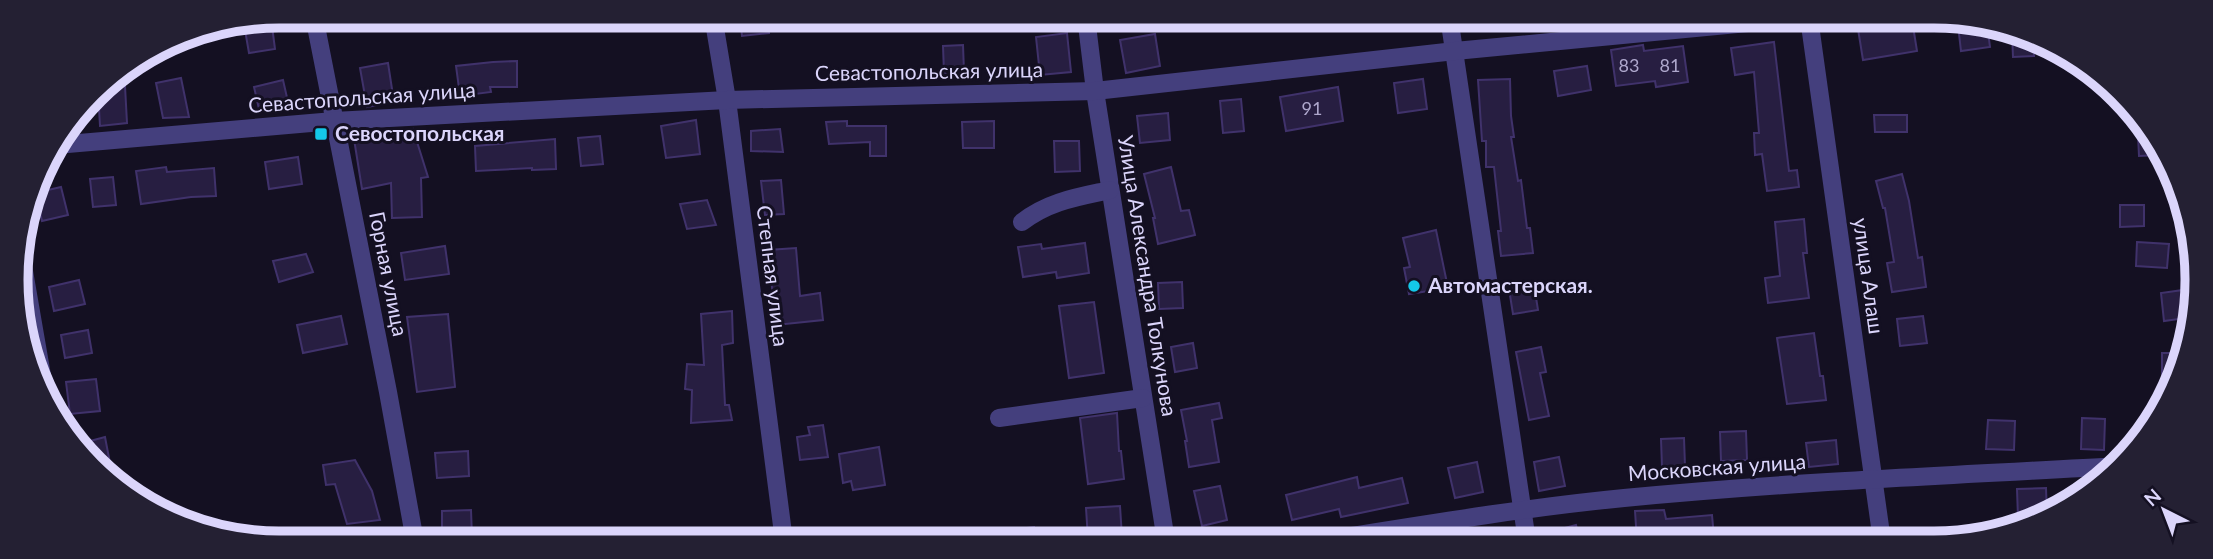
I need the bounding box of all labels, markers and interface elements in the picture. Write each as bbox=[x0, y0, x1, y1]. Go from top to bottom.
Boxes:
house number: 83 bbox=[1619, 54, 1639, 76]
house number: 81 bbox=[1660, 54, 1680, 76]
street label: Севастопольская улица bbox=[815, 56, 1043, 85]
street label: Севастопольская улица bbox=[247, 76, 477, 117]
house number: 91 bbox=[1302, 97, 1322, 119]
place label: Севостопольская bbox=[335, 120, 505, 145]
marker: Севостопольская bbox=[313, 126, 329, 142]
street label: Улица Александра Толкунова bbox=[1114, 133, 1183, 418]
street label: Степная улица bbox=[752, 204, 795, 348]
street label: Горная улица bbox=[365, 209, 414, 338]
street label: улица Алаш bbox=[1849, 216, 1890, 336]
place label: Автомастерская. bbox=[1427, 272, 1593, 297]
marker: Автомастерская. bbox=[1406, 278, 1422, 294]
street label: Московская улица bbox=[1627, 448, 1807, 485]
north arrow bbox=[2129, 475, 2199, 545]
text: N bbox=[2139, 484, 2165, 510]

